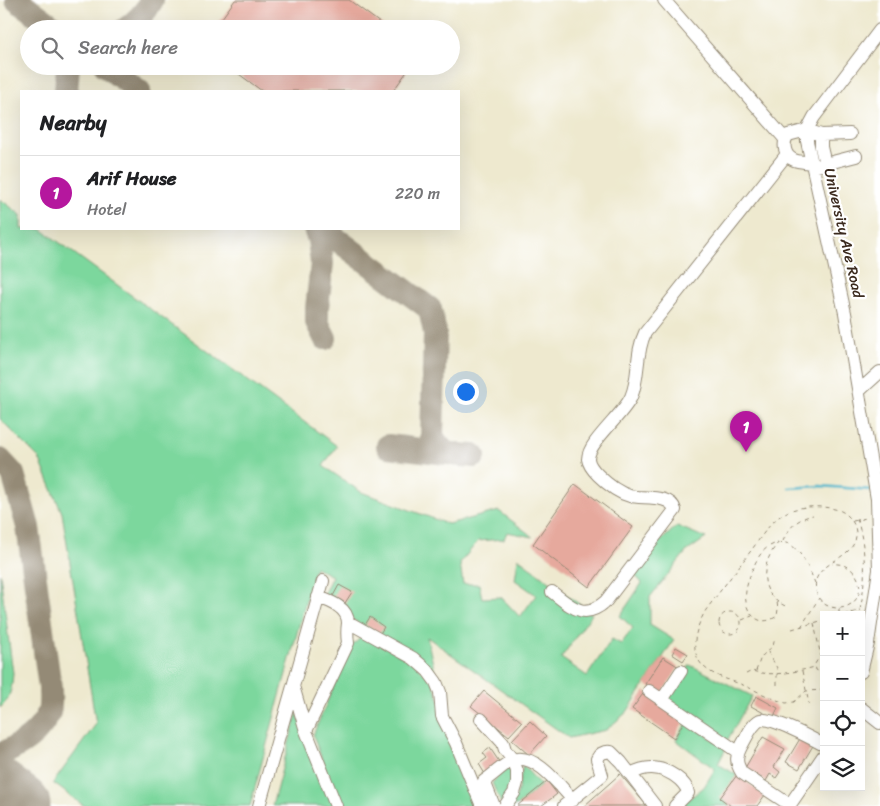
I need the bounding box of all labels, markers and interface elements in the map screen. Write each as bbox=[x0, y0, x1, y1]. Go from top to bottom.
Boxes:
search box bbox=[20, 20, 460, 75]
text: Search here bbox=[78, 31, 178, 64]
icon: search bbox=[38, 34, 66, 62]
text: Nearby bbox=[40, 104, 106, 142]
text: Arif House bbox=[87, 162, 177, 195]
street label: University Ave Road bbox=[816, 165, 872, 302]
text: 1 bbox=[53, 179, 59, 208]
text: 220 m bbox=[395, 179, 440, 208]
text: Hotel bbox=[87, 195, 126, 224]
your location bbox=[453, 379, 479, 405]
pin: 1 bbox=[730, 411, 762, 452]
map controls bbox=[820, 611, 865, 791]
button: + bbox=[820, 611, 865, 656]
button: − bbox=[820, 656, 865, 701]
button: locate bbox=[820, 701, 865, 746]
button: layers bbox=[820, 746, 865, 791]

